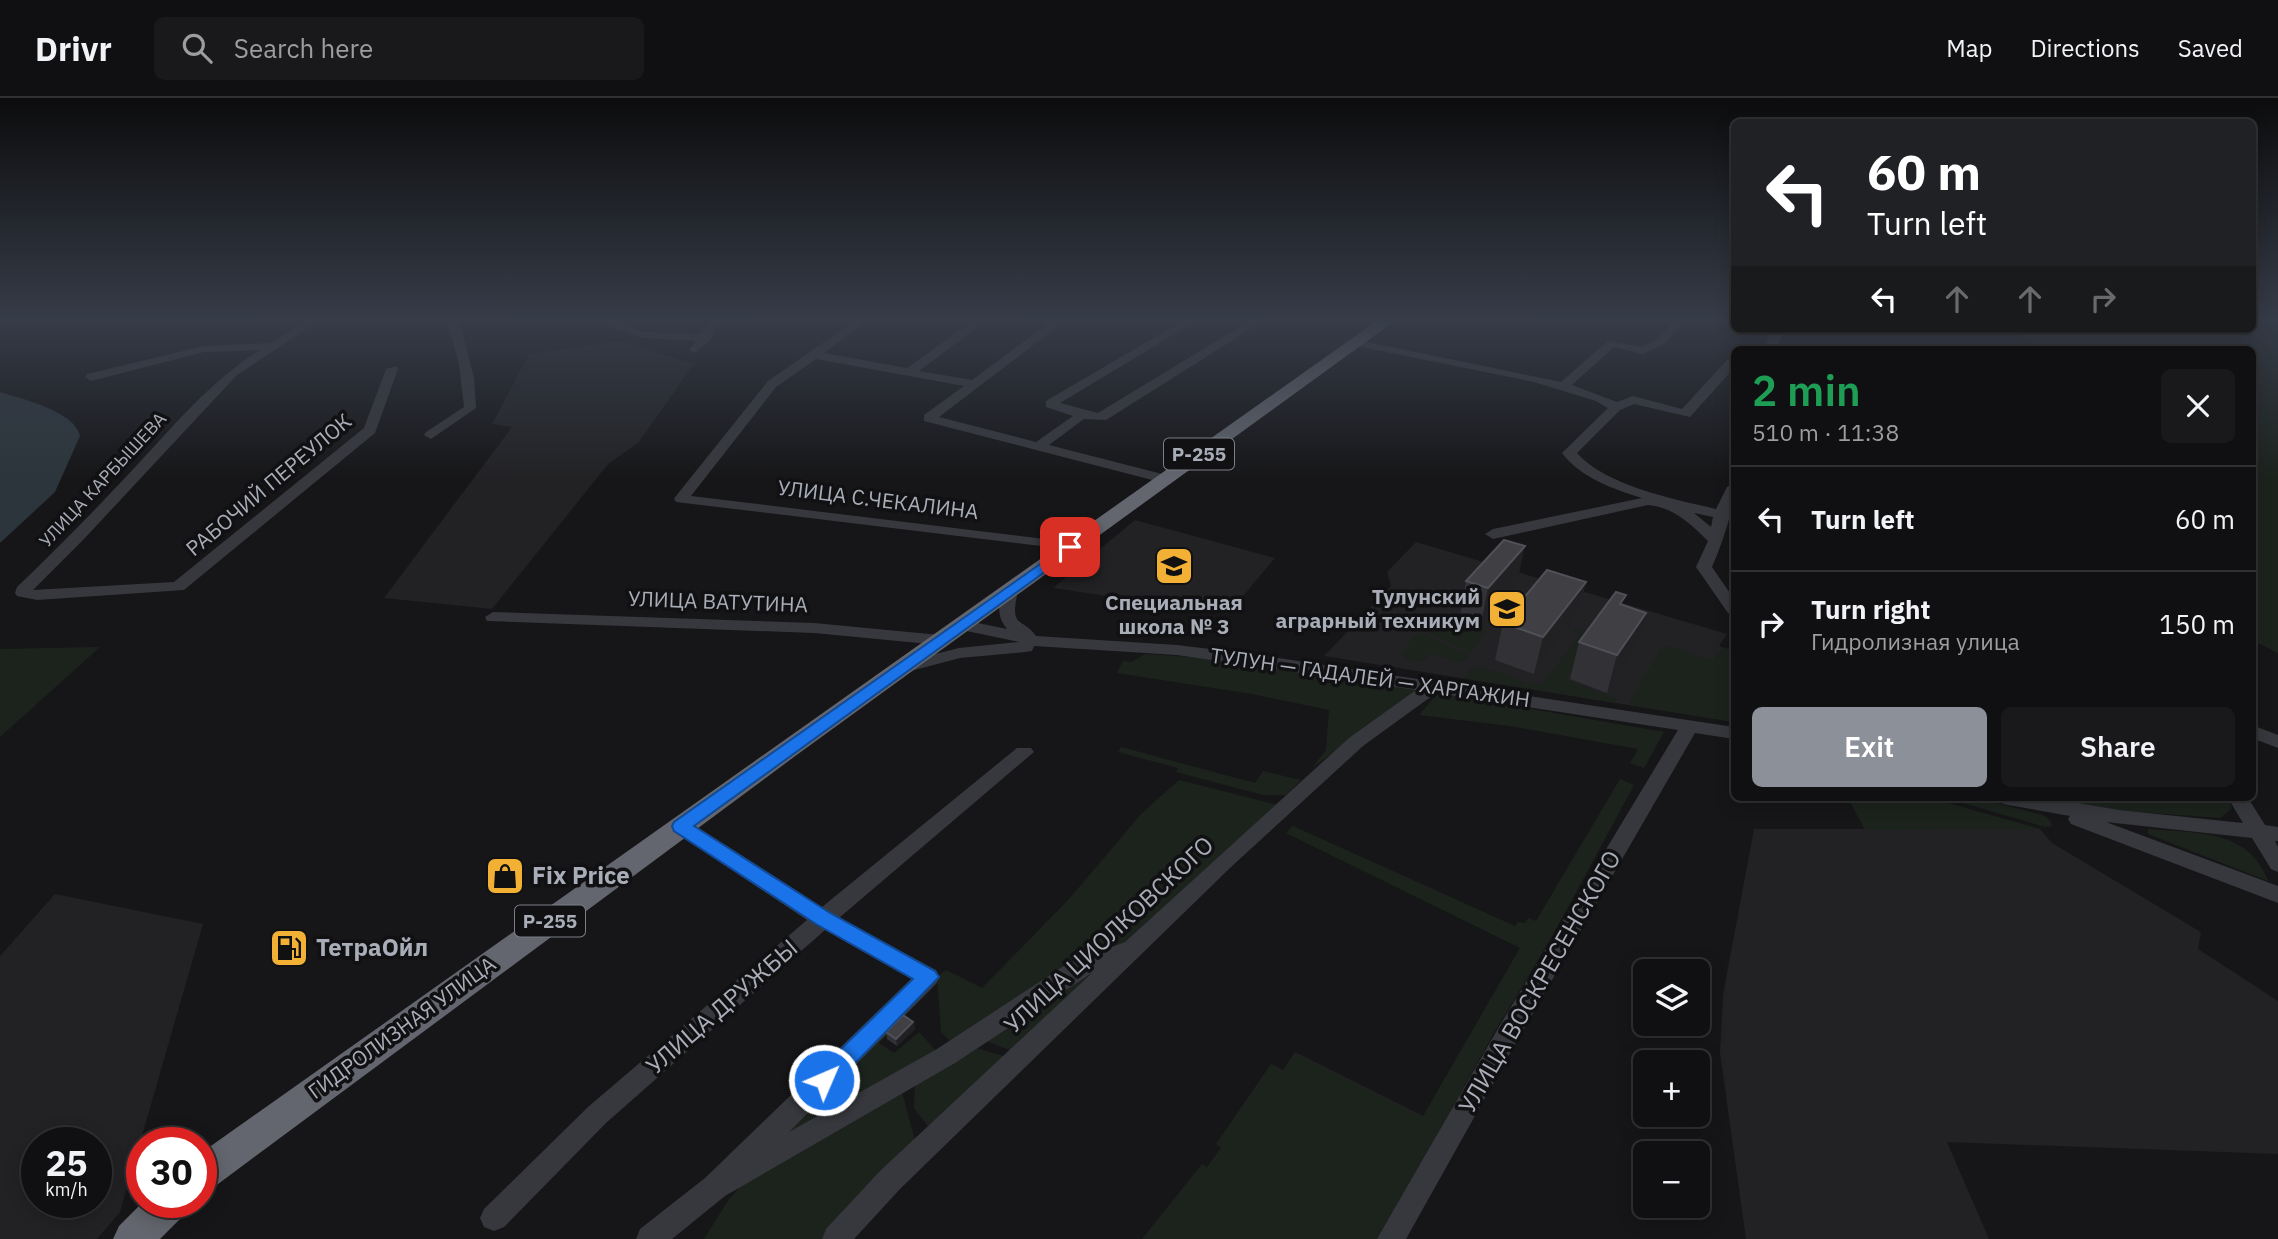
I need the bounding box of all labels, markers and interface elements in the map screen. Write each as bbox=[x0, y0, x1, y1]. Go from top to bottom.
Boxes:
search box bbox=[154, 17, 644, 80]
text: Drivr bbox=[35, 27, 112, 70]
icon: search bbox=[178, 29, 216, 67]
text: Search here bbox=[234, 31, 373, 65]
text: Map bbox=[1946, 32, 1992, 64]
text: Directions bbox=[2030, 32, 2140, 64]
text: Saved bbox=[2178, 32, 2243, 64]
text: 60 m bbox=[1867, 140, 1981, 203]
icon: left bbox=[1752, 147, 1843, 238]
text: Turn left bbox=[1867, 202, 1987, 244]
icon: left bbox=[1865, 280, 1903, 318]
icon: ahead bbox=[1938, 280, 1976, 318]
icon: ahead bbox=[2011, 280, 2049, 318]
icon: right bbox=[2084, 280, 2122, 318]
text: 2 min bbox=[1752, 363, 1861, 418]
button: close bbox=[2161, 369, 2235, 443]
street label: УЛИЦА КАРБЫШЕВА bbox=[34, 407, 171, 552]
street label: РАБОЧИЙ ПЕРЕУЛОК bbox=[180, 407, 357, 562]
text: 510 m · 11:38 bbox=[1752, 417, 1899, 447]
road number: Р-255 bbox=[1164, 438, 1234, 470]
street label: УЛИЦА С.ЧЕКАЛИНА bbox=[776, 473, 980, 525]
icon: left bbox=[1752, 500, 1790, 538]
text: Turn left bbox=[1811, 502, 1914, 536]
text: 60 m bbox=[2175, 502, 2235, 536]
pin bbox=[1040, 517, 1100, 577]
icon: arrive bbox=[1051, 528, 1089, 566]
school or university icon: Специальная школа № 3 bbox=[1153, 545, 1195, 587]
place label: Тулунский аграрный техникум bbox=[1276, 582, 1480, 634]
street label: УЛИЦА ВАТУТИНА bbox=[628, 584, 808, 618]
place label: Специальная школа № 3 bbox=[1105, 588, 1243, 640]
school or university icon: Тулунский аграрный техникум bbox=[1486, 588, 1528, 630]
text: Turn right bbox=[1811, 592, 1930, 626]
icon: right bbox=[1752, 605, 1790, 643]
text: 150 m bbox=[2159, 607, 2235, 641]
text: Гидролизная улица bbox=[1811, 626, 2020, 656]
street label: ТУЛУН — ГАДАЛЕЙ — ХАРГАЖИН bbox=[1209, 641, 1532, 713]
button: Exit bbox=[1752, 707, 1987, 787]
button: Share bbox=[2001, 707, 2235, 787]
street label: УЛИЦА ЦИОЛКОВСКОГО bbox=[997, 829, 1220, 1040]
street label: УЛИЦА ВОСКРЕСЕНСКОГО bbox=[1451, 844, 1628, 1119]
shop icon: Fix Price bbox=[484, 855, 526, 897]
place label: Fix Price bbox=[532, 859, 630, 891]
road number: Р-255 bbox=[515, 906, 585, 936]
fuel station icon: ТетраОйл bbox=[268, 927, 310, 969]
place label: ТетраОйл bbox=[316, 931, 428, 963]
street label: УЛИЦА ДРУЖБЫ bbox=[639, 932, 804, 1081]
street label: ГИДРОЛИЗНАЯ УЛИЦА bbox=[302, 950, 501, 1105]
map controls bbox=[1633, 959, 1710, 1218]
button: layers bbox=[1633, 959, 1710, 1036]
position arrow bbox=[787, 1043, 861, 1117]
button: + bbox=[1633, 1050, 1710, 1127]
speed limit sign: 30 bbox=[126, 1127, 217, 1218]
text: 25 bbox=[45, 1140, 88, 1186]
button: − bbox=[1633, 1141, 1710, 1218]
text: km/h bbox=[45, 1178, 88, 1201]

